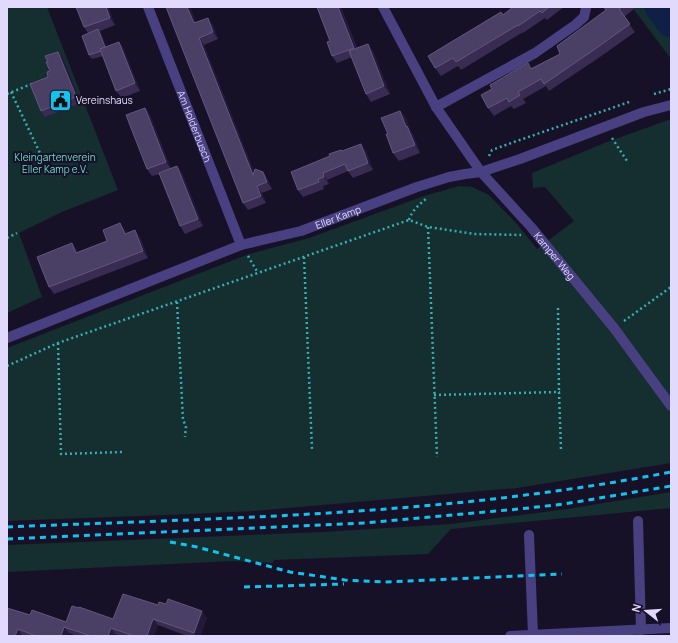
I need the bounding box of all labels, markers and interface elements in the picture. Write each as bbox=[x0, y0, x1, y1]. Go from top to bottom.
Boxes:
public building icon: Vereinshaus bbox=[47, 87, 73, 113]
street label: Am Holderbusch bbox=[174, 88, 215, 164]
place label: Vereinshaus bbox=[76, 93, 133, 107]
park label: Kleingartenverein Eller Kamp e.V. bbox=[14, 150, 96, 176]
street label: Eller Kamp bbox=[313, 202, 363, 232]
street label: Kamper Weg bbox=[531, 229, 579, 283]
north arrow bbox=[626, 591, 666, 631]
text: N bbox=[628, 602, 644, 614]

